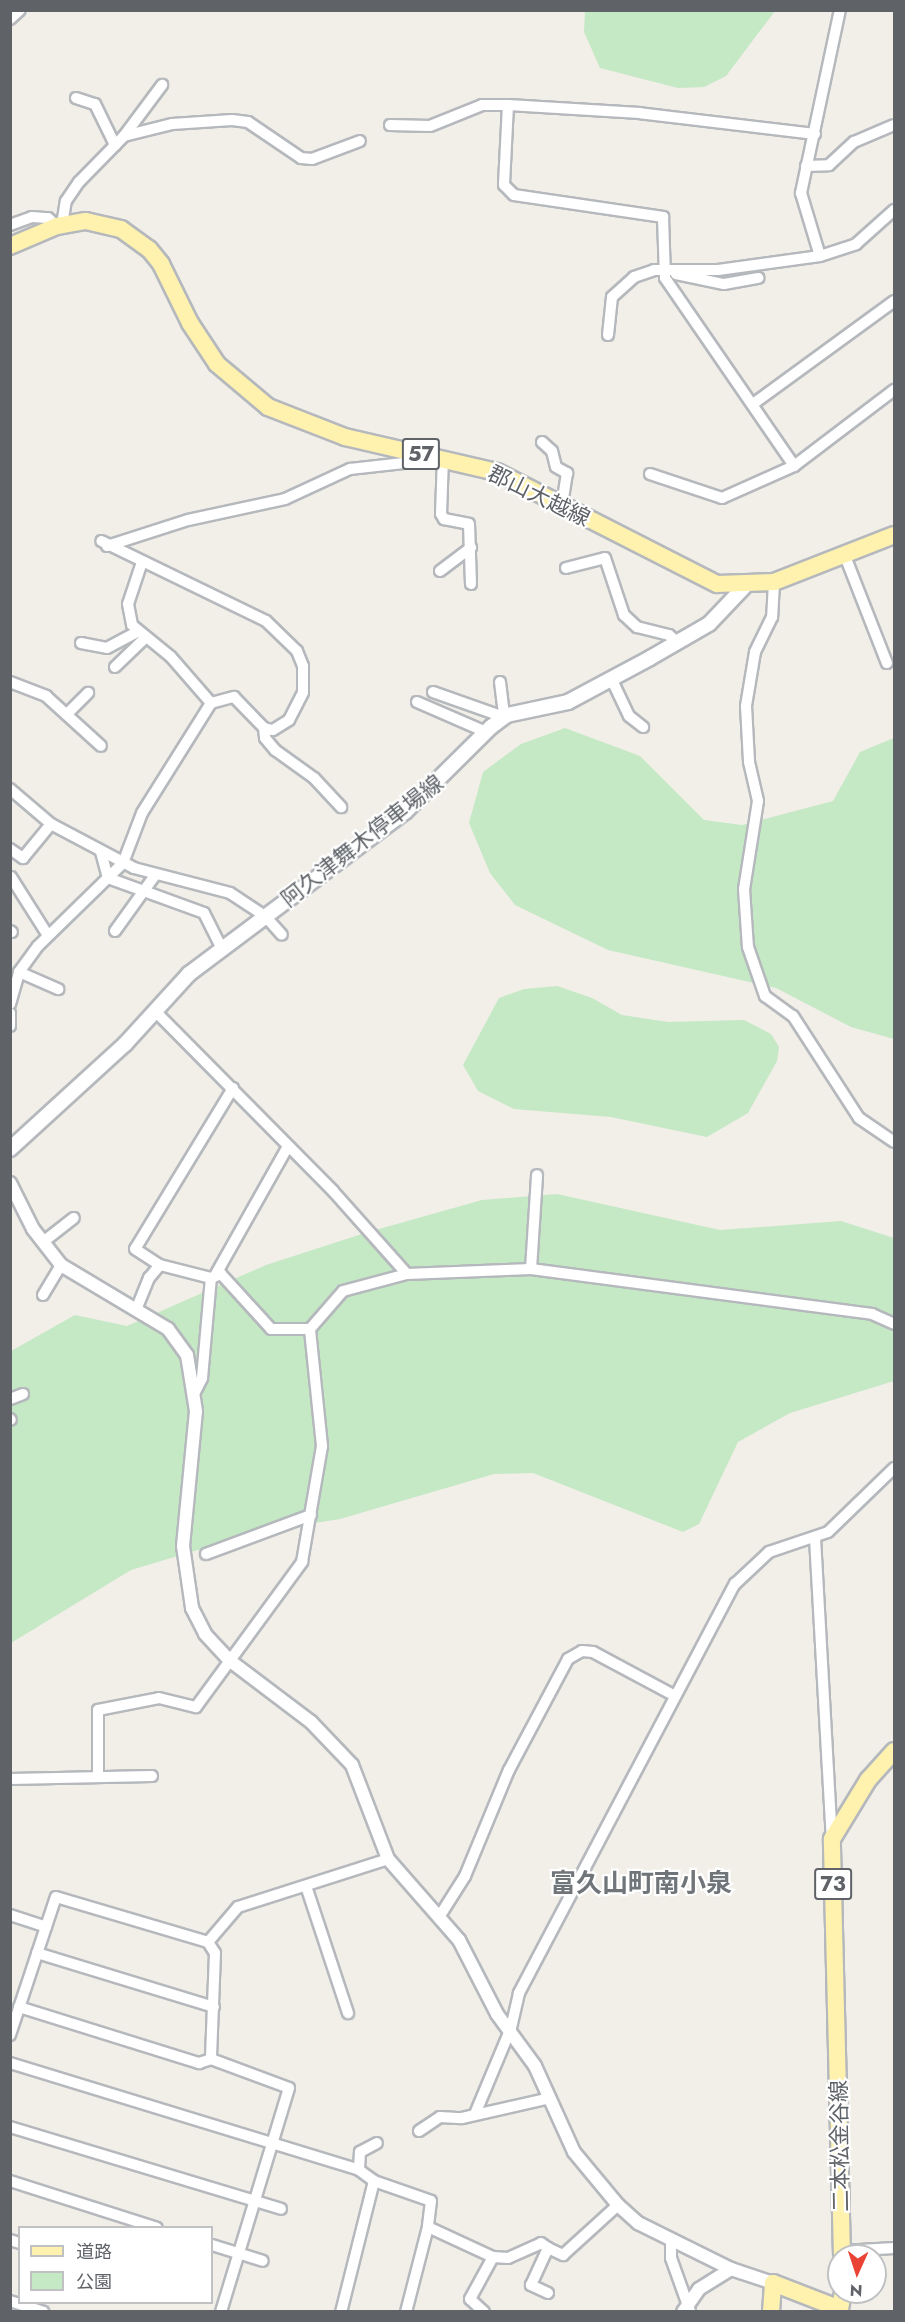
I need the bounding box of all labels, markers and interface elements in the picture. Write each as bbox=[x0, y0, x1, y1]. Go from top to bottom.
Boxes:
road number: 57 bbox=[402, 436, 440, 472]
street label: 郡山大越線 bbox=[484, 460, 594, 532]
street label: 阿久津舞木停車場線 bbox=[276, 770, 448, 912]
road number: 73 bbox=[814, 1866, 852, 1902]
district label: 富久山町南小泉 bbox=[550, 1868, 732, 1900]
street label: 二本松金谷線 bbox=[826, 2080, 854, 2212]
legend bbox=[18, 2226, 213, 2304]
text: 道路 bbox=[76, 2239, 112, 2265]
north arrow bbox=[827, 2244, 887, 2304]
text: 公園 bbox=[76, 2269, 112, 2295]
text: N bbox=[849, 2279, 863, 2302]

